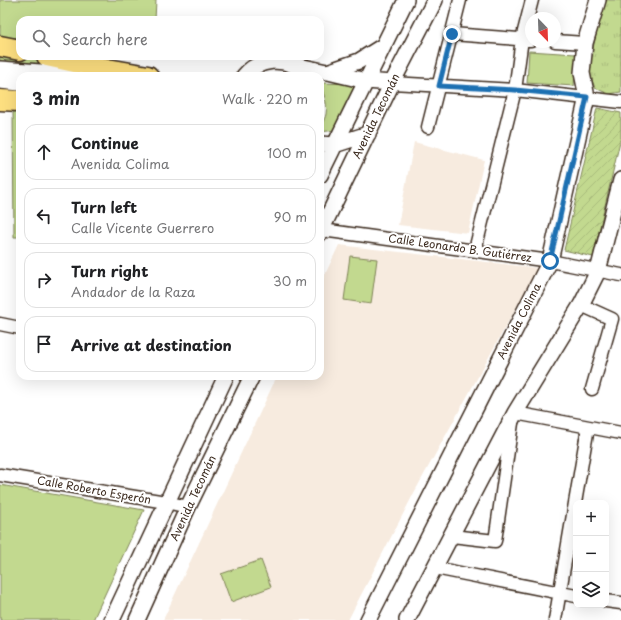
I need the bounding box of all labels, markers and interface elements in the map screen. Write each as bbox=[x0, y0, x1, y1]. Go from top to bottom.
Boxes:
north arrow bbox=[525, 12, 561, 48]
search box bbox=[16, 16, 324, 60]
route end bbox=[443, 25, 461, 43]
icon: search bbox=[30, 27, 52, 49]
text: Search here bbox=[62, 27, 148, 50]
street label: Avenida Tecomán bbox=[348, 70, 404, 161]
text: 3 min bbox=[32, 85, 80, 111]
text: Walk · 220 m bbox=[222, 89, 308, 108]
text: Continue bbox=[71, 131, 139, 154]
icon: ahead bbox=[33, 141, 55, 163]
text: 100 m bbox=[267, 143, 307, 162]
text: Avenida Colima bbox=[71, 154, 169, 173]
text: Turn left bbox=[71, 195, 137, 218]
icon: left bbox=[33, 205, 55, 227]
text: 90 m bbox=[274, 207, 307, 226]
text: Calle Vicente Guerrero bbox=[71, 218, 214, 237]
street label: Calle Leonardo B. Gutiérrez bbox=[387, 229, 533, 266]
route start bbox=[541, 252, 559, 270]
text: Turn right bbox=[71, 259, 148, 282]
icon: right bbox=[33, 269, 55, 291]
text: 30 m bbox=[273, 271, 307, 290]
street label: Avenida Colima bbox=[492, 279, 545, 362]
text: Andador de la Raza bbox=[71, 282, 195, 301]
icon: arrive bbox=[33, 333, 55, 355]
text: Arrive at destination bbox=[71, 333, 232, 356]
street label: Avenida Tecomán bbox=[165, 452, 220, 543]
street label: Calle Roberto Esperón bbox=[36, 471, 152, 508]
map controls bbox=[573, 500, 609, 608]
button: + bbox=[573, 500, 609, 536]
button: − bbox=[573, 536, 609, 572]
button: layers bbox=[573, 572, 609, 608]

